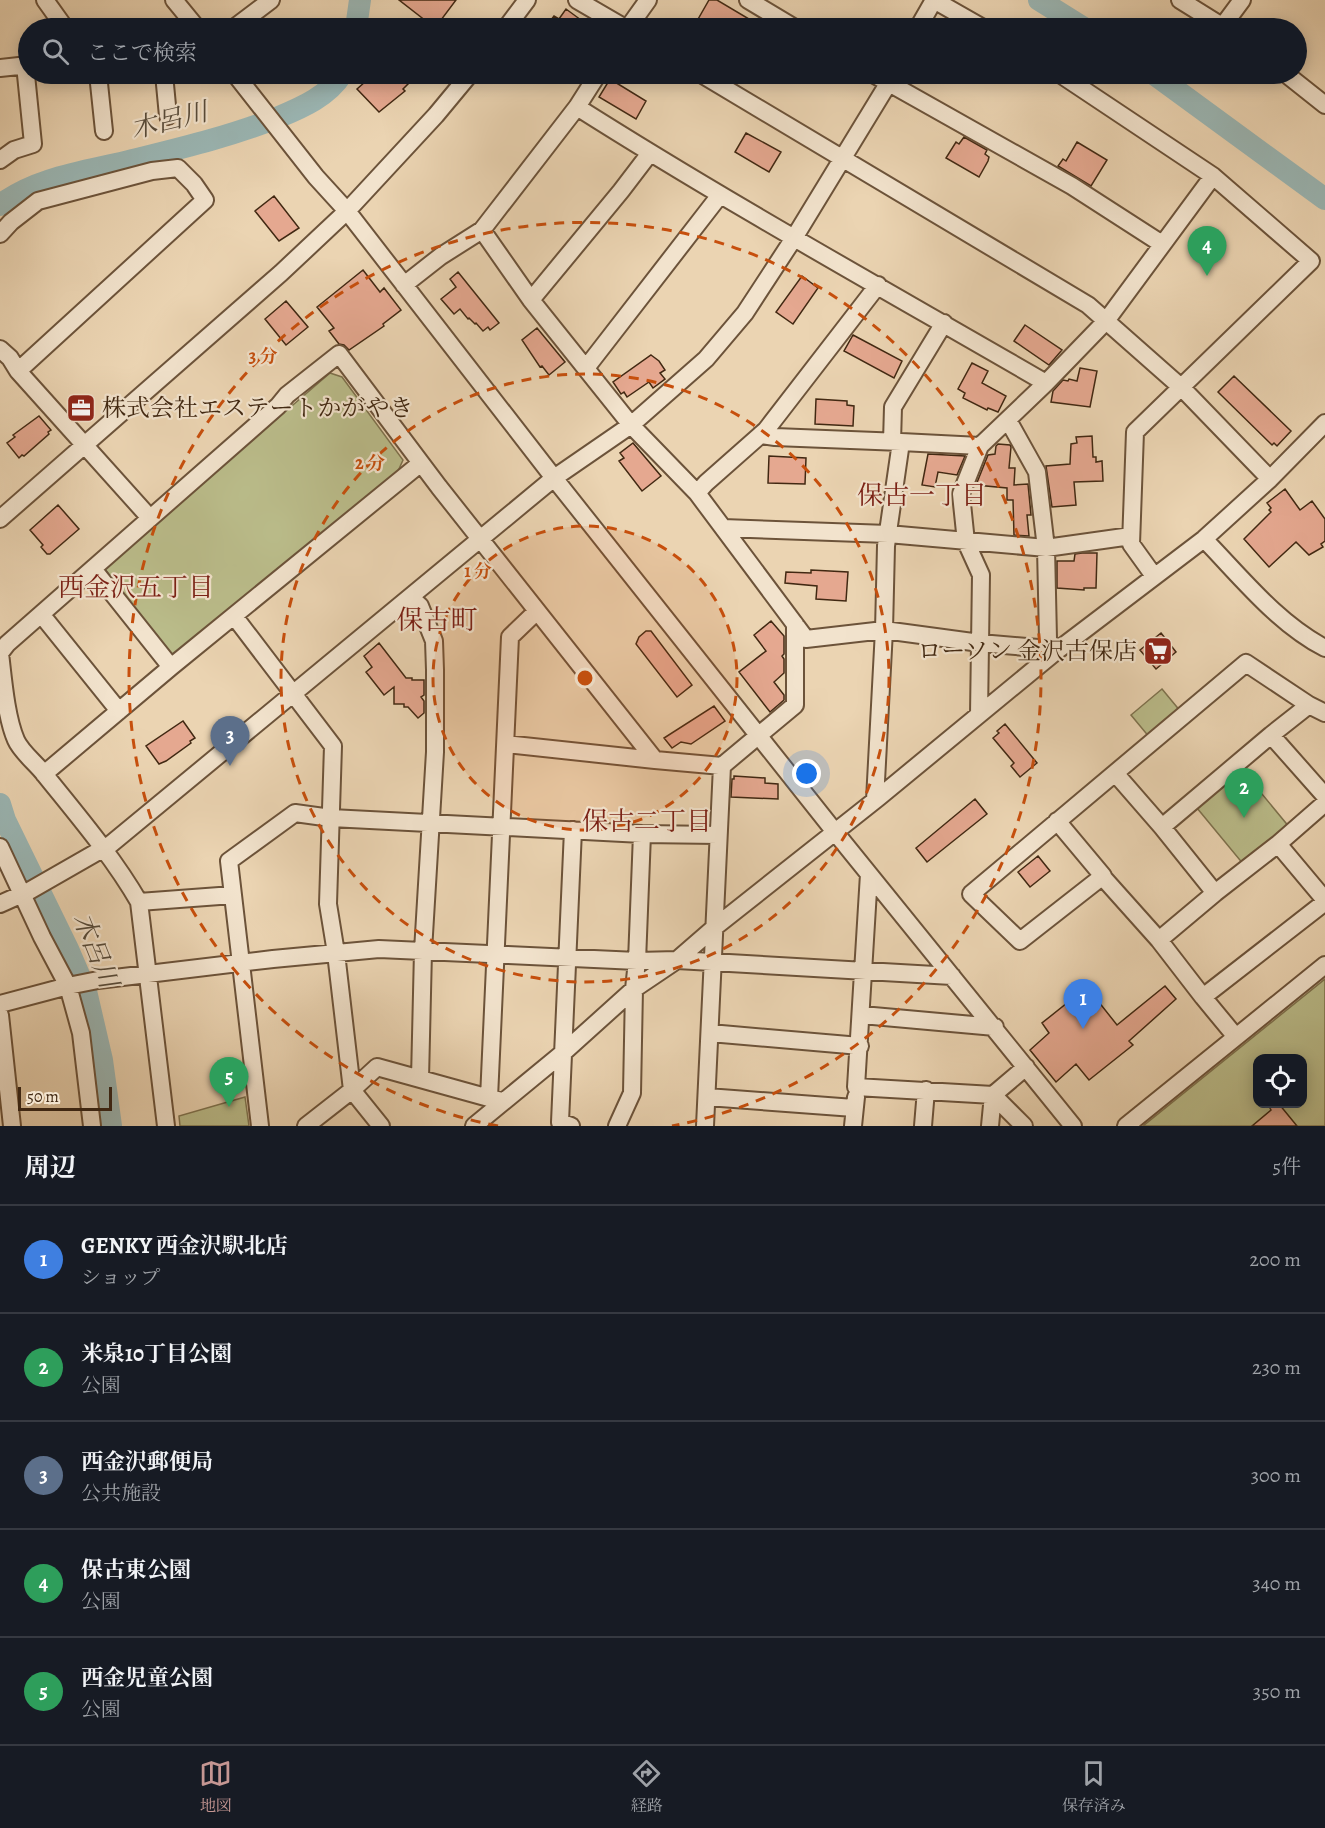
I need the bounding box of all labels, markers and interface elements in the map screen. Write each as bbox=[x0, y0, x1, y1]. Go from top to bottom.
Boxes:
search box bbox=[18, 18, 1307, 84]
icon: search bbox=[39, 35, 72, 68]
text: ここで検索 bbox=[87, 38, 197, 68]
water label: 木呂川 bbox=[127, 93, 214, 147]
pin: 4 bbox=[1188, 226, 1226, 276]
text: 3 分 bbox=[249, 344, 277, 368]
office icon: 株式会社エステートかがやき bbox=[65, 392, 97, 424]
place label: 株式会社エステートかがやき bbox=[102, 392, 414, 424]
text: 2 分 bbox=[355, 451, 385, 475]
district label: 保古一丁目 bbox=[857, 478, 987, 513]
text: 1 分 bbox=[464, 559, 492, 583]
district label: 西金沢五丁目 bbox=[58, 570, 214, 605]
district label: 保古町 bbox=[397, 602, 478, 638]
place label: ローソン 金沢古保店 bbox=[917, 635, 1137, 667]
supermarket icon: ローソン 金沢古保店 bbox=[1142, 635, 1174, 667]
centre of rings bbox=[575, 668, 595, 688]
pin: 3 bbox=[210, 716, 250, 766]
your location bbox=[792, 759, 821, 788]
pin: 2 bbox=[1224, 768, 1264, 818]
district label: 保古二丁目 bbox=[582, 804, 712, 839]
water label: 木呂川 bbox=[65, 907, 127, 996]
pin: 1 bbox=[1064, 980, 1102, 1029]
map controls bbox=[1253, 1054, 1307, 1108]
button: locate bbox=[1253, 1054, 1307, 1108]
pin: 5 bbox=[210, 1058, 248, 1107]
scale bar bbox=[18, 1084, 112, 1112]
text: 50 m bbox=[27, 1086, 59, 1108]
text: 周辺 bbox=[24, 1150, 76, 1185]
text: 5件 bbox=[1272, 1153, 1301, 1180]
text: GENKY 西金沢駅北店 bbox=[81, 1231, 288, 1261]
text: 1 bbox=[40, 1246, 47, 1273]
text: 200 m bbox=[1250, 1246, 1301, 1273]
text: ショップ bbox=[81, 1264, 161, 1291]
text: 米泉10丁目公園 bbox=[81, 1339, 232, 1369]
text: 2 bbox=[39, 1354, 48, 1381]
text: 230 m bbox=[1252, 1354, 1301, 1381]
text: 公園 bbox=[81, 1372, 121, 1399]
text: 西金沢郵便局 bbox=[81, 1447, 213, 1477]
text: 3 bbox=[39, 1462, 48, 1489]
text: 300 m bbox=[1251, 1462, 1301, 1489]
text: 公共施設 bbox=[81, 1480, 161, 1507]
text: 保古東公園 bbox=[81, 1555, 191, 1585]
text: 4 bbox=[39, 1570, 48, 1597]
text: 340 m bbox=[1252, 1570, 1301, 1597]
text: 公園 bbox=[81, 1588, 121, 1615]
text: 西金児童公園 bbox=[81, 1663, 213, 1693]
text: 5 bbox=[39, 1678, 48, 1705]
text: 350 m bbox=[1253, 1678, 1301, 1705]
text: 公園 bbox=[81, 1696, 121, 1723]
tab: 地図 bbox=[199, 1757, 232, 1817]
tab: 経路 bbox=[630, 1757, 663, 1817]
tab: 保存済み bbox=[1062, 1757, 1126, 1817]

